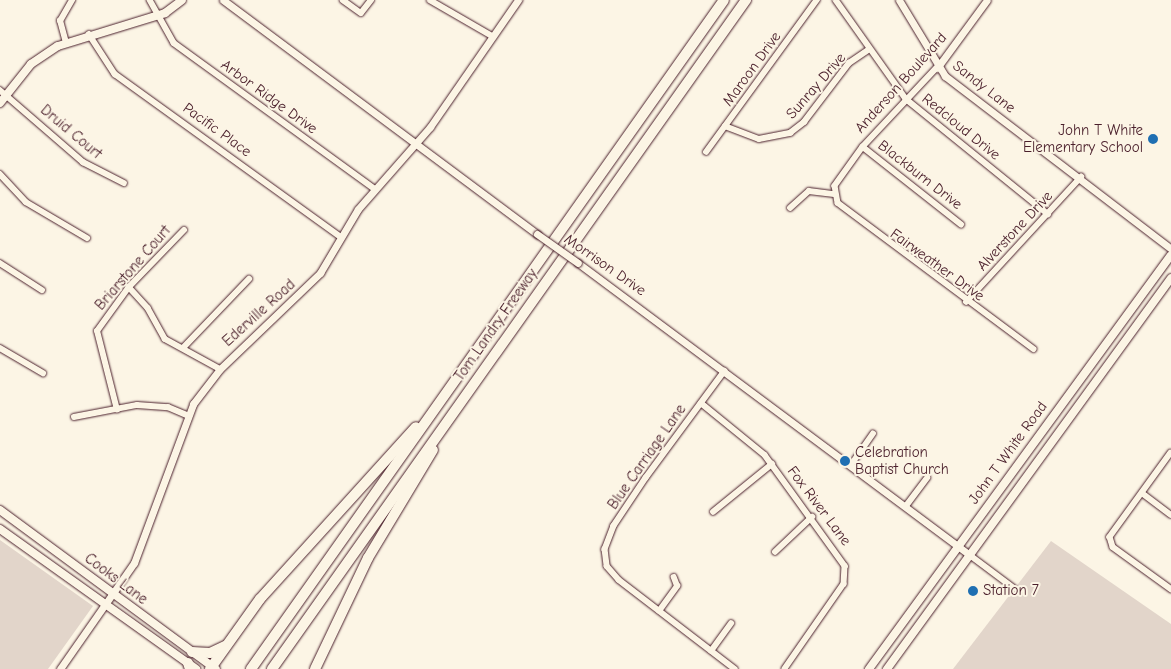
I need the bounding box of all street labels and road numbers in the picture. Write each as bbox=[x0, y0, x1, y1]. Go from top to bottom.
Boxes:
street label: Maroon Drive bbox=[719, 28, 785, 110]
street label: Anderson Boulevard bbox=[851, 29, 951, 137]
street label: Sunray Drive bbox=[782, 49, 850, 123]
street label: Arbor Ridge Drive bbox=[217, 56, 321, 138]
street label: Sandy Lane bbox=[949, 57, 1019, 117]
street label: Redcloud Drive bbox=[918, 90, 1004, 164]
street label: Pacific Place bbox=[179, 99, 255, 161]
street label: Druid Court bbox=[37, 101, 105, 163]
street label: Blackburn Drive bbox=[874, 136, 966, 214]
street label: Alverstone Drive bbox=[973, 187, 1057, 275]
street label: Briarstone Court bbox=[91, 222, 175, 314]
street label: Fairweather Drive bbox=[886, 225, 988, 305]
street label: Morrison Drive bbox=[561, 230, 649, 300]
street label: Tom Landry Freeway bbox=[450, 265, 542, 385]
street label: Ederville Road bbox=[219, 276, 299, 350]
street label: John T White Road bbox=[965, 398, 1051, 508]
street label: Blue Carriage Lane bbox=[604, 401, 690, 513]
street label: Fox River Lane bbox=[783, 463, 855, 549]
street label: Cooks Lane bbox=[81, 549, 151, 609]

